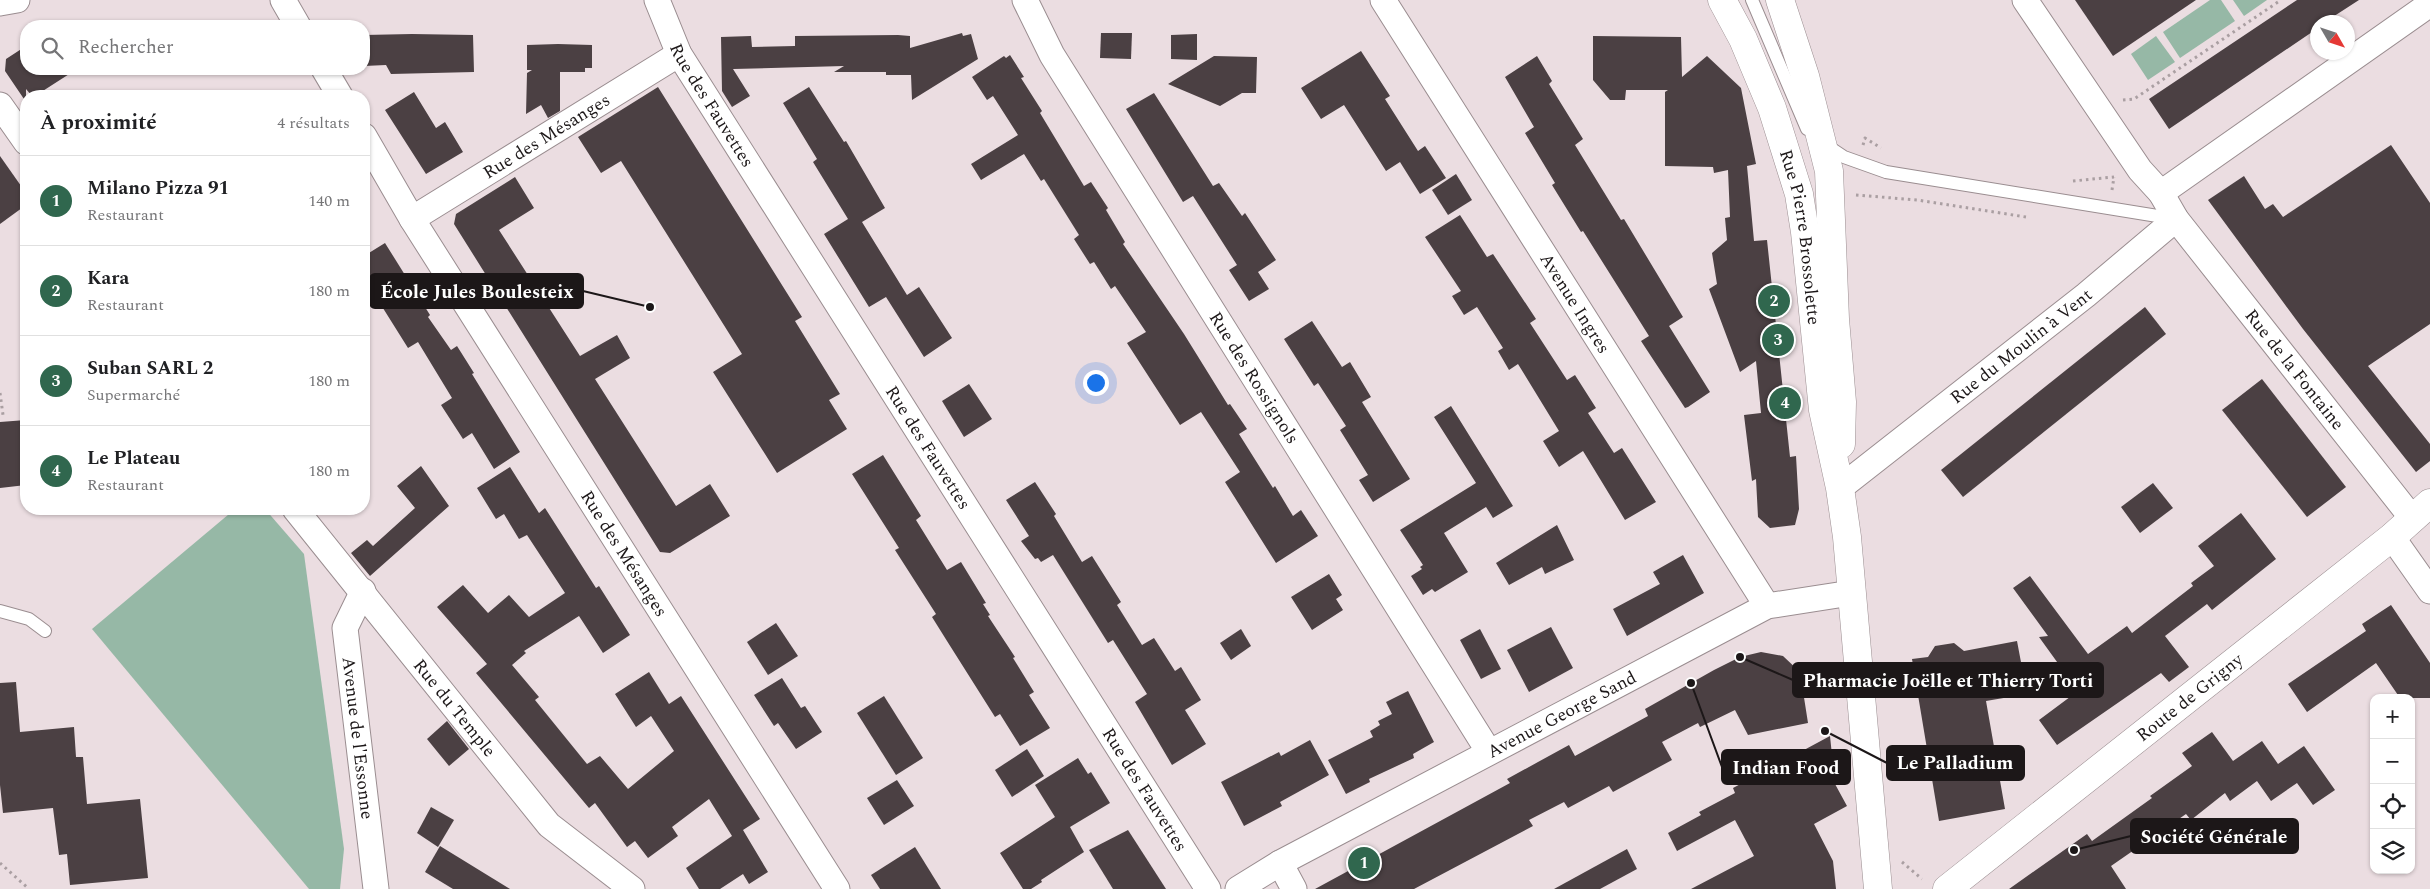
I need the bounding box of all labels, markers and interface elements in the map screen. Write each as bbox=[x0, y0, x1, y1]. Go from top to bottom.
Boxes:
north arrow bbox=[2310, 15, 2355, 60]
search box bbox=[20, 20, 370, 75]
text: Rechercher bbox=[78, 33, 174, 62]
icon: search bbox=[38, 34, 66, 62]
street label: Rue des Fauvettes bbox=[662, 39, 761, 173]
street label: Rue des Mésanges bbox=[478, 87, 616, 186]
text: À proximité bbox=[40, 107, 157, 139]
text: 4 résultats bbox=[277, 111, 350, 135]
street label: Rue Pierre Brossolette bbox=[1772, 146, 1827, 326]
text: Milano Pizza 91 bbox=[87, 174, 229, 203]
text: 1 bbox=[52, 189, 60, 213]
text: 140 m bbox=[308, 189, 350, 213]
text: Restaurant bbox=[87, 203, 164, 227]
street label: Avenue Ingres bbox=[1533, 248, 1617, 359]
text: Kara bbox=[87, 264, 129, 293]
callout: École Jules Boulesteix bbox=[370, 274, 583, 308]
text: École Jules Boulesteix bbox=[380, 278, 574, 307]
text: 2 bbox=[52, 279, 60, 303]
text: 180 m bbox=[308, 279, 350, 303]
pin: 2 bbox=[1758, 282, 1790, 320]
street label: Rue du Moulin à Vent bbox=[1944, 282, 2098, 411]
text: Restaurant bbox=[87, 293, 164, 317]
street label: Rue de la Fontaine bbox=[2238, 303, 2351, 436]
street label: Rue des Rossignols bbox=[1202, 306, 1306, 449]
pin: 3 bbox=[1762, 321, 1794, 359]
text: Suban SARL 2 bbox=[87, 354, 213, 383]
text: 3 bbox=[52, 369, 60, 393]
text: 180 m bbox=[308, 369, 350, 393]
your location bbox=[1083, 370, 1109, 396]
street label: Rue des Fauvettes bbox=[878, 380, 977, 515]
text: Supermarché bbox=[87, 383, 180, 407]
pin: 4 bbox=[1769, 384, 1801, 422]
text: Le Plateau bbox=[87, 444, 180, 473]
text: 4 bbox=[52, 459, 60, 483]
text: 180 m bbox=[308, 459, 350, 483]
text: Restaurant bbox=[87, 473, 164, 497]
street label: Rue des Mésanges bbox=[573, 485, 674, 622]
street label: Route de Grigny bbox=[2130, 646, 2250, 749]
street label: Rue du Temple bbox=[406, 653, 502, 763]
street label: Avenue de l'Essonne bbox=[335, 655, 381, 821]
callout: Pharmacie Joëlle et Thierry Torti bbox=[1793, 663, 2103, 697]
street label: Avenue George Sand bbox=[1483, 664, 1642, 765]
text: Pharmacie Joëlle et Thierry Torti bbox=[1803, 667, 2093, 696]
map controls bbox=[2370, 694, 2415, 874]
button: + bbox=[2370, 694, 2415, 739]
street label: Rue des Fauvettes bbox=[1095, 722, 1194, 857]
button: − bbox=[2370, 739, 2415, 784]
callout: Le Palladium bbox=[1887, 746, 2024, 780]
text: Le Palladium bbox=[1897, 749, 2013, 778]
callout: Indian Food bbox=[1722, 750, 1850, 784]
text: Indian Food bbox=[1732, 754, 1840, 783]
button: locate bbox=[2370, 784, 2415, 829]
callout: Société Générale bbox=[2131, 819, 2298, 853]
text: Société Générale bbox=[2141, 823, 2287, 852]
button: layers bbox=[2370, 829, 2415, 874]
pin: 1 bbox=[1348, 844, 1380, 882]

